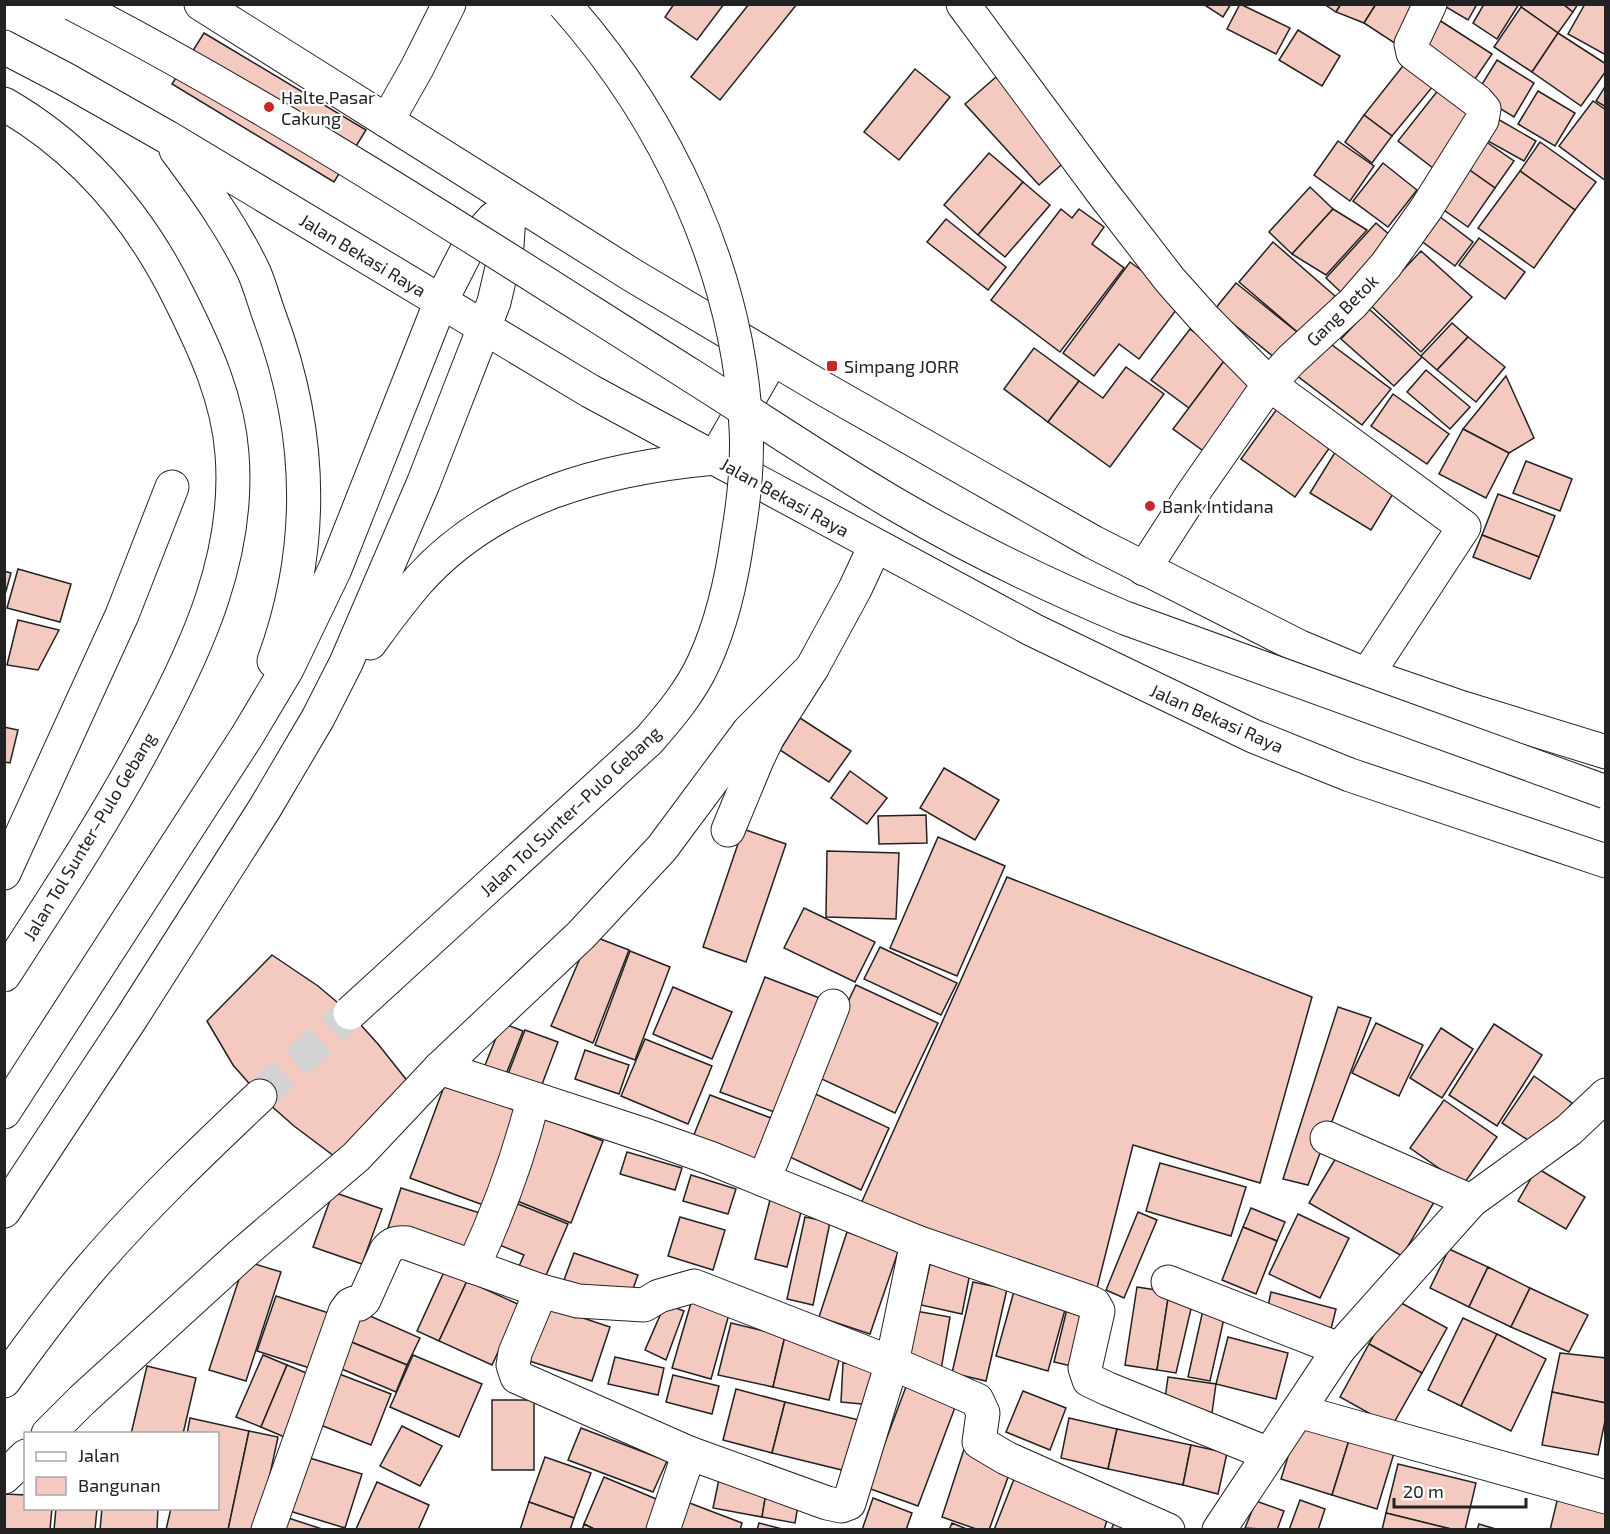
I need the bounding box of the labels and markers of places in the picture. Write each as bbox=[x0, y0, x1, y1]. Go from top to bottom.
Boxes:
place label: Halte Pasar Cakung bbox=[281, 86, 375, 129]
marker: Halte Pasar Cakung bbox=[262, 100, 276, 114]
place label: Simpang JORR bbox=[844, 355, 959, 377]
marker: Simpang JORR bbox=[825, 359, 839, 373]
place label: Bank Intidana bbox=[1162, 495, 1274, 517]
marker: Bank Intidana bbox=[1143, 499, 1157, 513]

